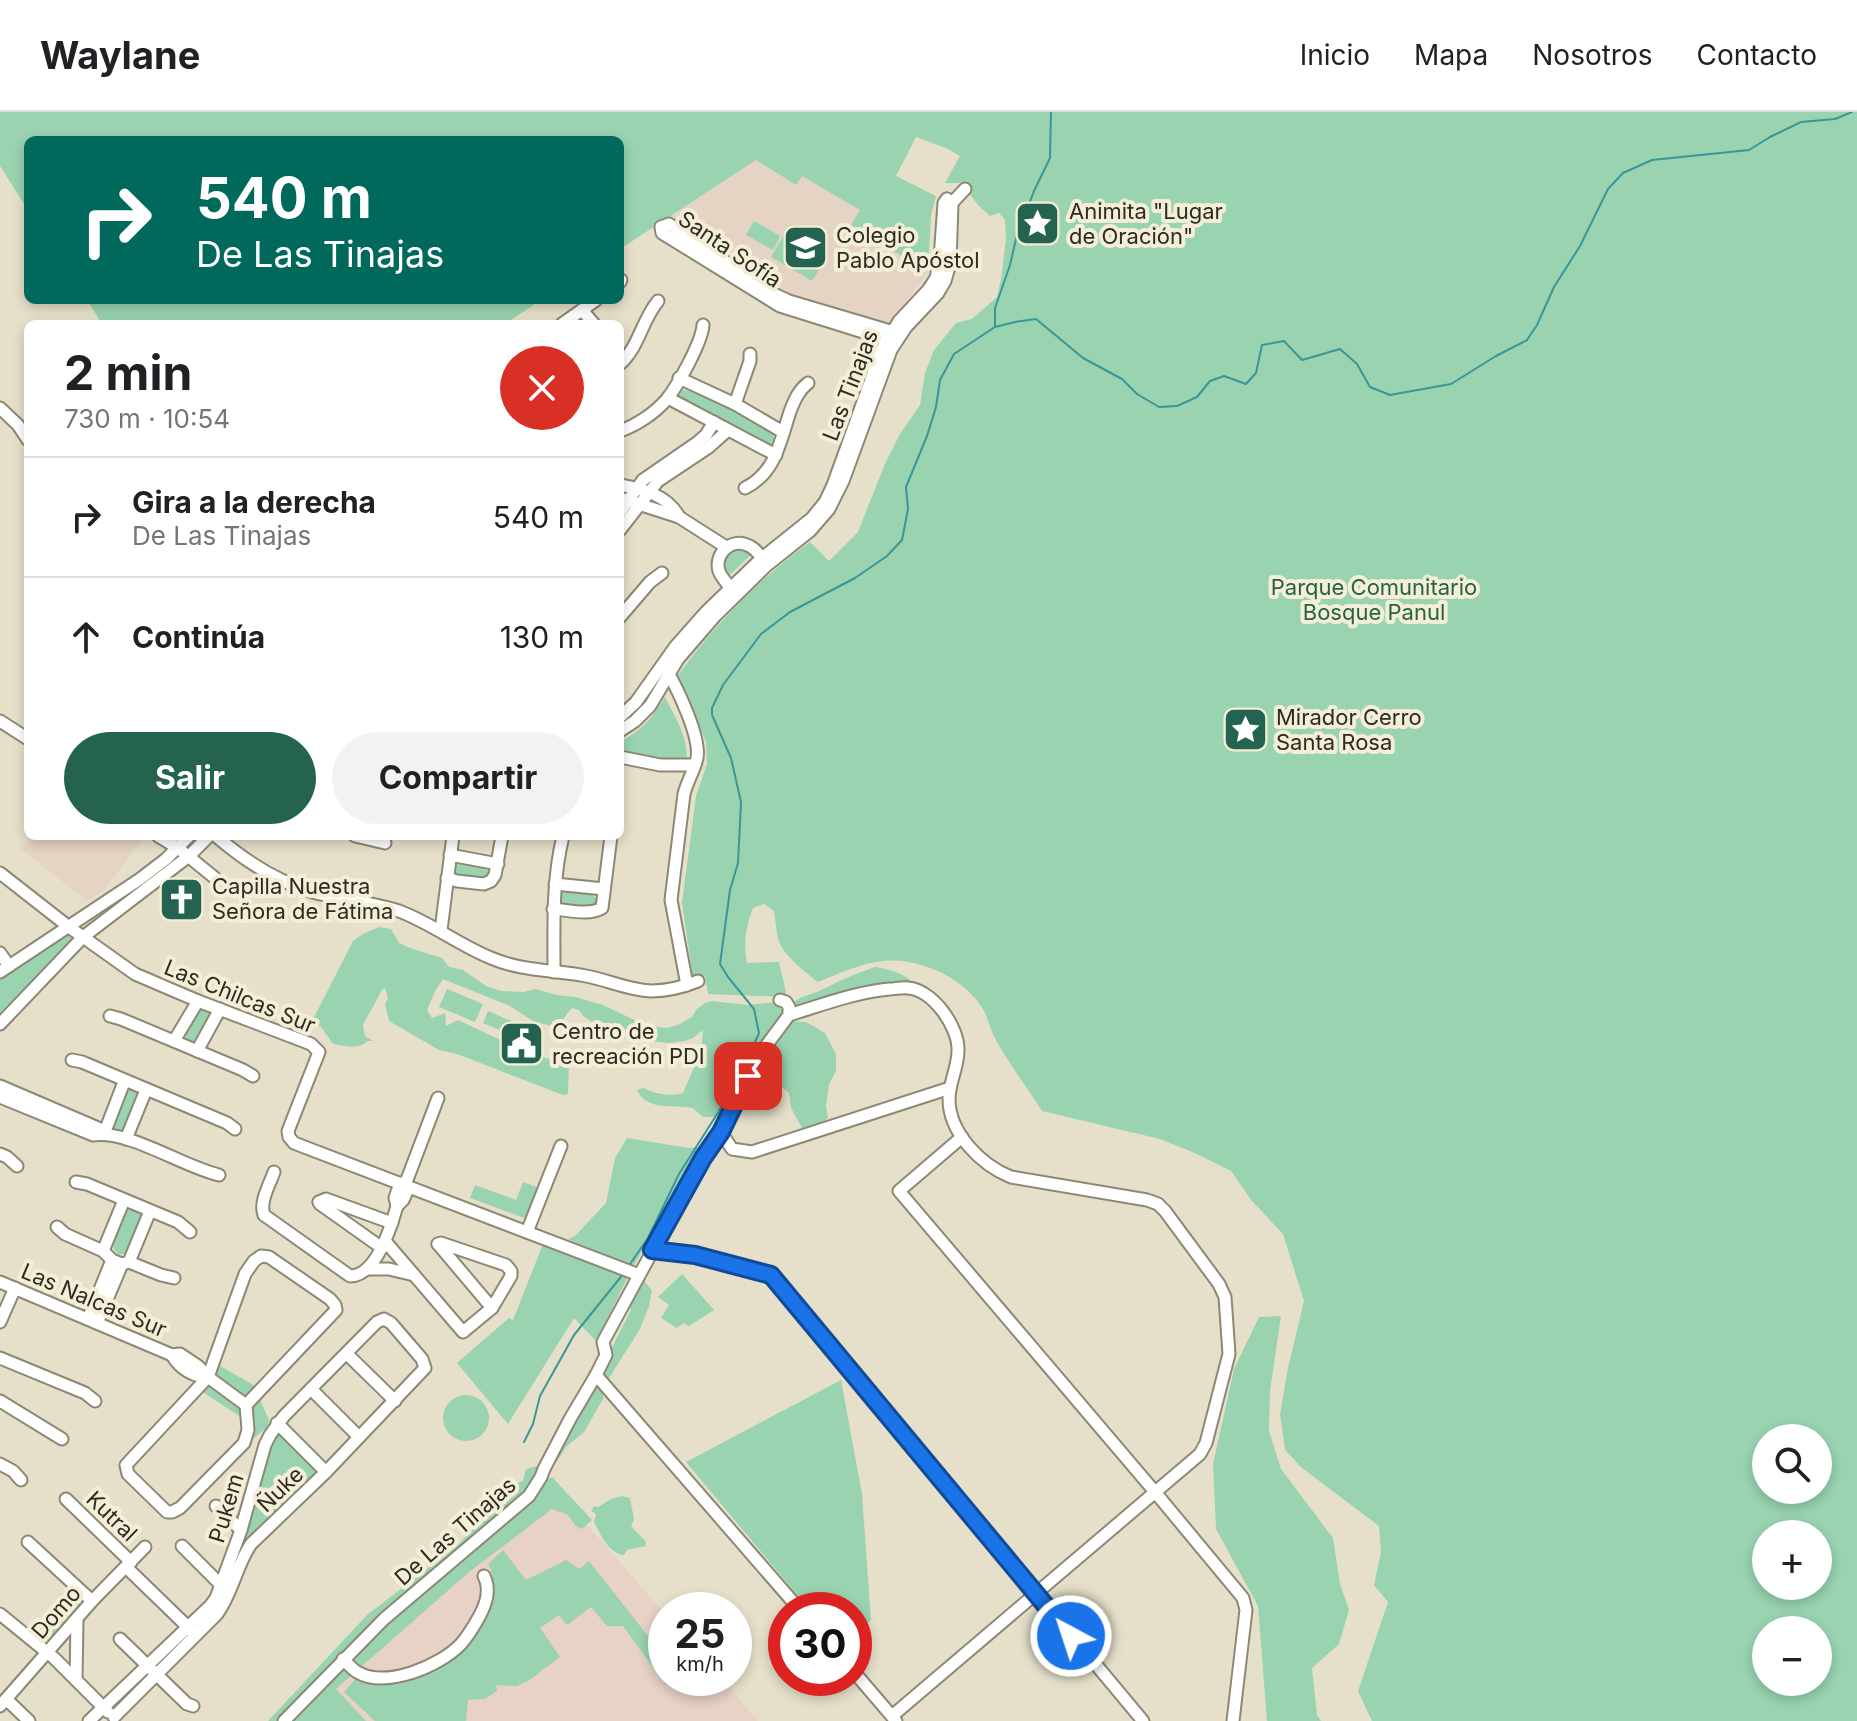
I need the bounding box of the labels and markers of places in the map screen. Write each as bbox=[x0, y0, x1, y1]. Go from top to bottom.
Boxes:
place label: Animita "Lugar de Oración" bbox=[1069, 198, 1223, 249]
place icon: Animita "Lugar de Oración" bbox=[1014, 200, 1062, 248]
place label: Colegio Pablo Apóstol bbox=[836, 222, 980, 273]
school or university icon: Colegio Pablo Apóstol bbox=[781, 224, 829, 272]
place label: Mirador Cerro Santa Rosa bbox=[1276, 704, 1422, 755]
place icon: Mirador Cerro Santa Rosa bbox=[1221, 706, 1269, 754]
place label: Capilla Nuestra Señora de Fátima bbox=[212, 873, 393, 924]
church icon: Capilla Nuestra Señora de Fátima bbox=[157, 875, 205, 923]
place label: Centro de recreación PDI bbox=[552, 1018, 705, 1069]
public building icon: Centro de recreación PDI bbox=[497, 1020, 545, 1068]
pin bbox=[714, 1042, 782, 1110]

